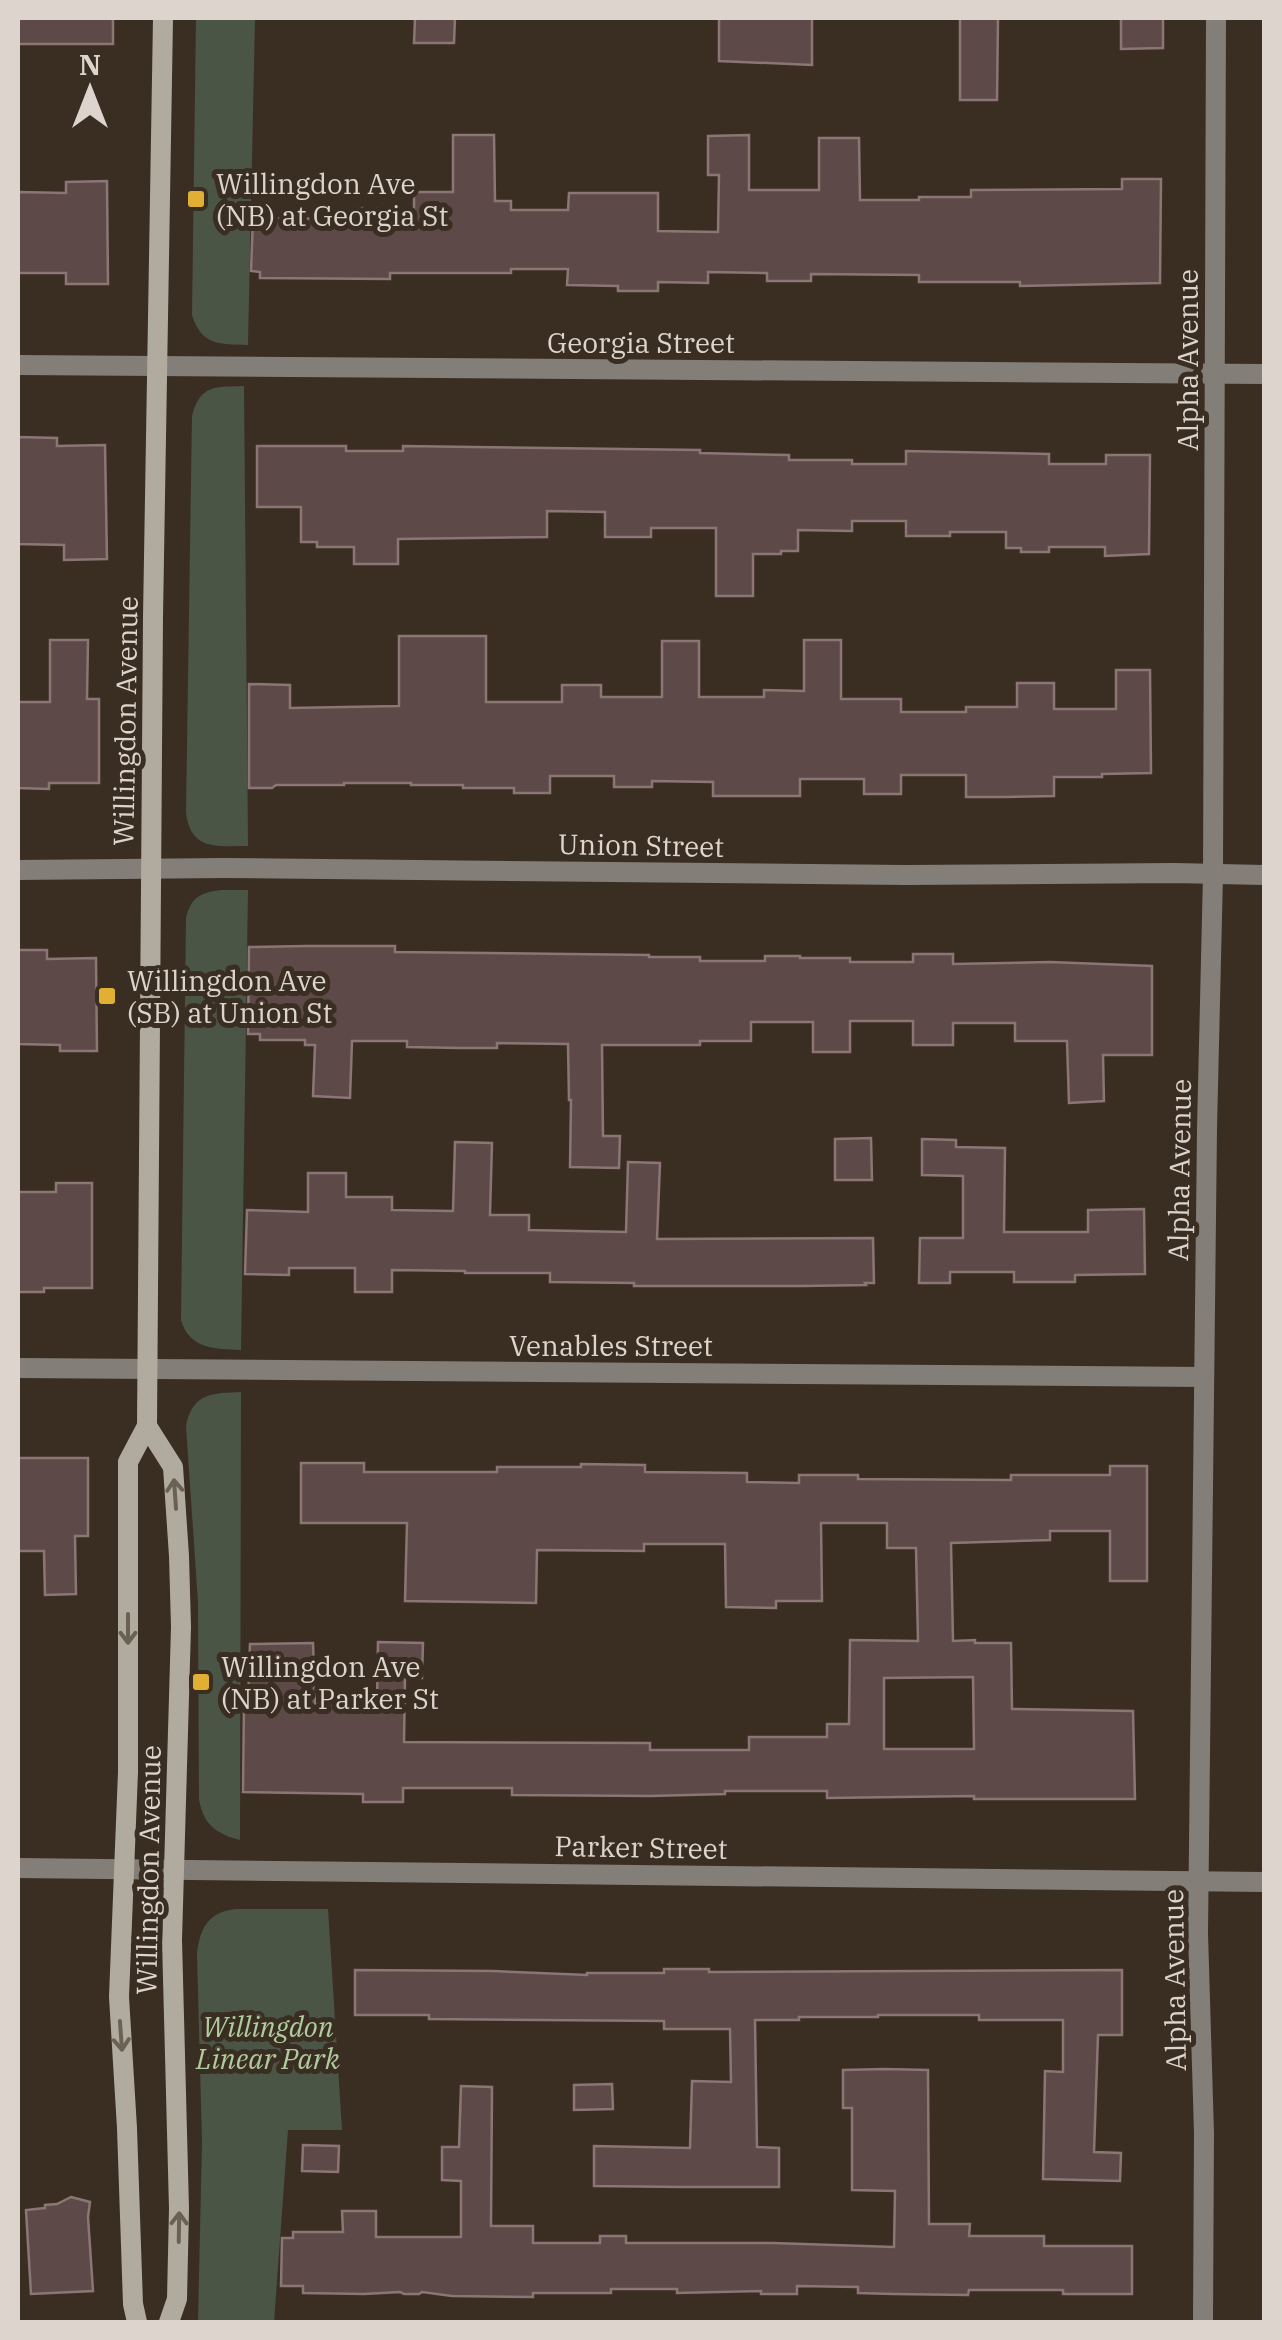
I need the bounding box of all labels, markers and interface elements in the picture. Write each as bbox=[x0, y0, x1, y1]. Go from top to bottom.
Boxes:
north arrow bbox=[40, 40, 140, 140]
text: N bbox=[79, 46, 101, 83]
place label: Willingdon Ave (NB) at Georgia St bbox=[216, 165, 449, 234]
marker: Willingdon Ave (NB) at Georgia St bbox=[185, 188, 207, 210]
street label: Alpha Avenue bbox=[1169, 269, 1206, 451]
street label: Georgia Street bbox=[547, 324, 735, 361]
street label: Willingdon Avenue bbox=[104, 596, 146, 846]
street label: Union Street bbox=[558, 825, 724, 865]
place label: Willingdon Ave (SB) at Union St bbox=[127, 962, 332, 1031]
marker: Willingdon Ave (SB) at Union St bbox=[96, 985, 118, 1007]
street label: Alpha Avenue bbox=[1159, 1079, 1199, 1261]
street label: Venables Street bbox=[509, 1327, 713, 1364]
one-way arrow bbox=[165, 1479, 184, 1511]
one-way arrow bbox=[118, 1612, 138, 1644]
place label: Willingdon Ave (NB) at Parker St bbox=[221, 1648, 439, 1717]
marker: Willingdon Ave (NB) at Parker St bbox=[190, 1671, 212, 1693]
street label: Willingdon Avenue bbox=[127, 1745, 169, 1995]
street label: Parker Street bbox=[554, 1827, 728, 1867]
street label: Alpha Avenue bbox=[1154, 1889, 1194, 2071]
park label: Willingdon Linear Park bbox=[195, 2008, 340, 2077]
one-way arrow bbox=[112, 2019, 131, 2051]
one-way arrow bbox=[169, 2211, 188, 2243]

